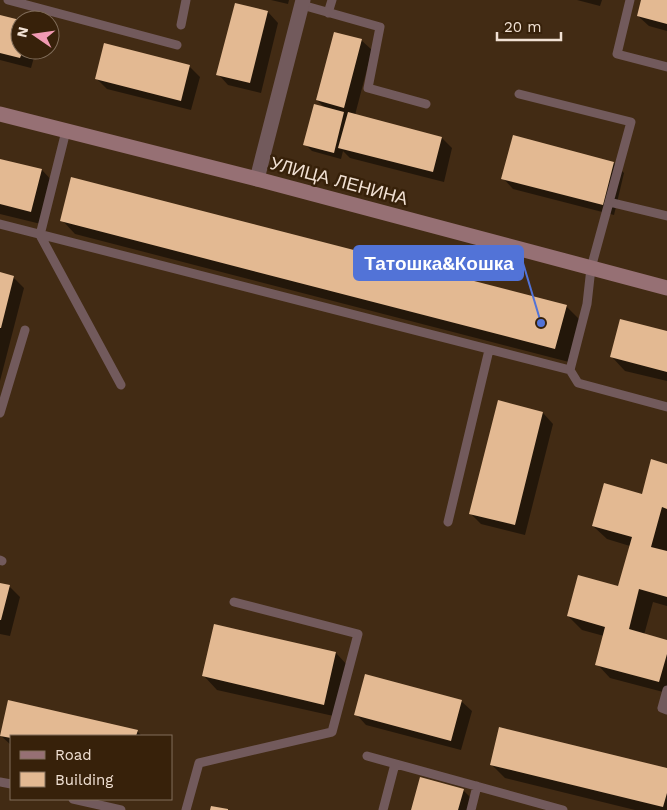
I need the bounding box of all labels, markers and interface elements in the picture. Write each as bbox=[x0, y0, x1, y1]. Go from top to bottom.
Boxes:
north arrow bbox=[10, 10, 60, 60]
scale bar bbox=[497, 10, 561, 42]
text: 20 m bbox=[504, 18, 542, 36]
text: N bbox=[13, 25, 31, 39]
street label: УЛИЦА ЛЕНИНА bbox=[268, 152, 410, 209]
callout: Татошка&Кошка bbox=[354, 246, 523, 280]
text: Татошка&Кошка bbox=[364, 252, 514, 275]
legend bbox=[10, 735, 172, 800]
text: Road bbox=[55, 746, 92, 764]
text: Building bbox=[55, 771, 113, 789]

